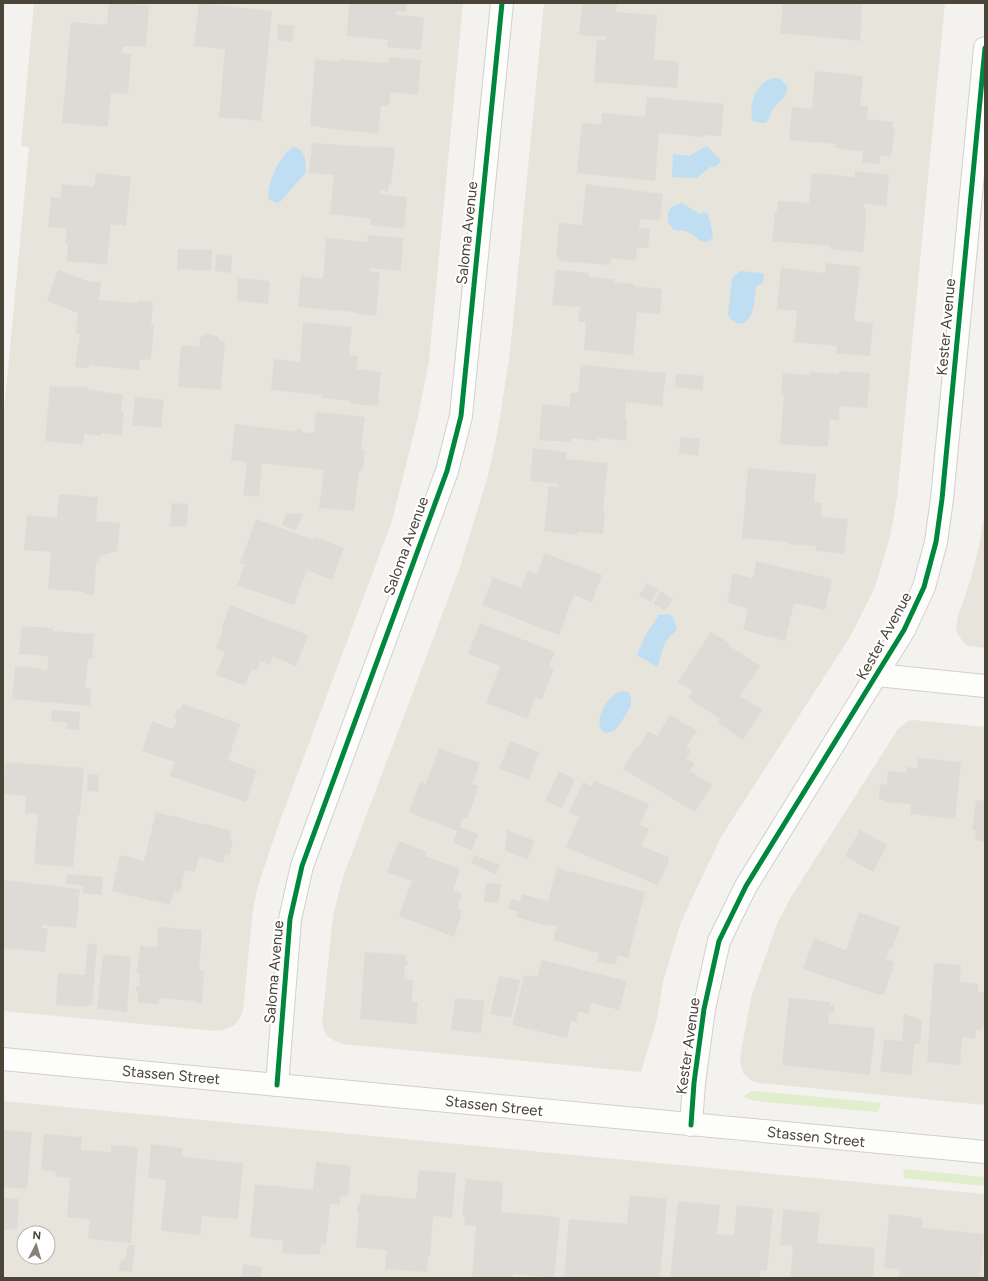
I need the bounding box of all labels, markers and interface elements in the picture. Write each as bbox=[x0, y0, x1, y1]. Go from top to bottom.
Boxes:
street label: Saloma Avenue bbox=[453, 180, 481, 286]
street label: Kester Avenue bbox=[933, 278, 959, 376]
street label: Saloma Avenue bbox=[380, 494, 432, 598]
street label: Kester Avenue bbox=[852, 589, 916, 683]
street label: Saloma Avenue bbox=[261, 920, 287, 1024]
street label: Kester Avenue bbox=[672, 996, 704, 1096]
street label: Stassen Street bbox=[121, 1062, 221, 1088]
street label: Stassen Street bbox=[444, 1092, 544, 1120]
street label: Stassen Street bbox=[766, 1123, 866, 1151]
north arrow bbox=[16, 1225, 56, 1265]
text: N bbox=[32, 1229, 42, 1242]

